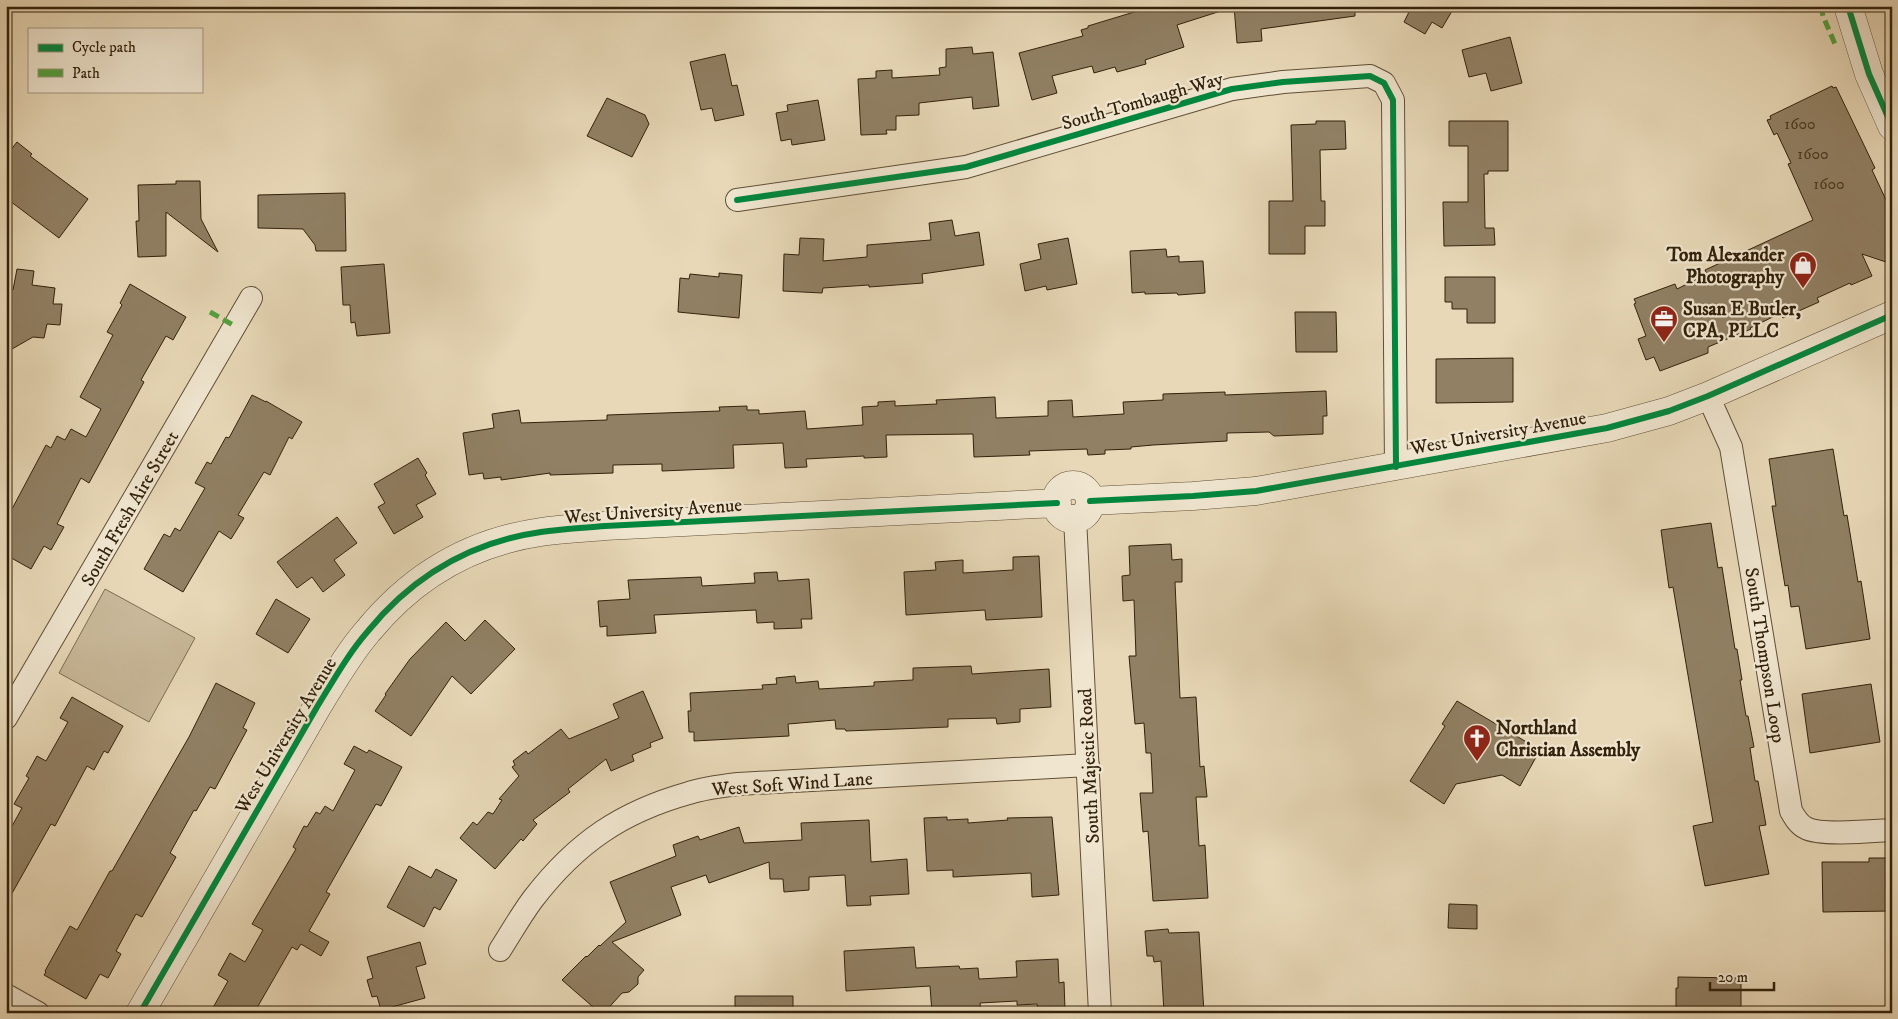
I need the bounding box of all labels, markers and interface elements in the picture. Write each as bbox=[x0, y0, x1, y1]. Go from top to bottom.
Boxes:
legend bbox=[28, 28, 202, 92]
text: Cycle path bbox=[72, 38, 136, 57]
text: Path bbox=[72, 64, 100, 83]
street label: South Tombaugh Way bbox=[1059, 67, 1227, 136]
house number: 1600 bbox=[1784, 114, 1816, 134]
house number: 1600 bbox=[1797, 144, 1829, 164]
house number: 1600 bbox=[1813, 174, 1845, 194]
place label: Tom Alexander Photography bbox=[1666, 244, 1785, 289]
shop icon: Tom Alexander Photography bbox=[1788, 250, 1818, 289]
place label: Susan E Butler, CPA, PLLC bbox=[1683, 298, 1801, 343]
office icon: Susan E Butler, CPA, PLLC bbox=[1649, 304, 1679, 343]
street label: West University Avenue bbox=[1407, 407, 1588, 460]
street label: South Fresh Aire Street bbox=[76, 427, 184, 590]
street label: West University Avenue bbox=[562, 494, 743, 529]
street label: South Thompson Loop bbox=[1739, 566, 1790, 745]
street label: West University Avenue bbox=[230, 653, 342, 819]
street label: South Majestic Road bbox=[1074, 687, 1105, 844]
place label: Northland Christian Assembly bbox=[1496, 717, 1641, 762]
church icon: Northland Christian Assembly bbox=[1462, 723, 1492, 762]
street label: West Soft Wind Lane bbox=[710, 767, 874, 802]
scale bar bbox=[1710, 959, 1774, 991]
text: 20 m bbox=[1718, 968, 1748, 987]

